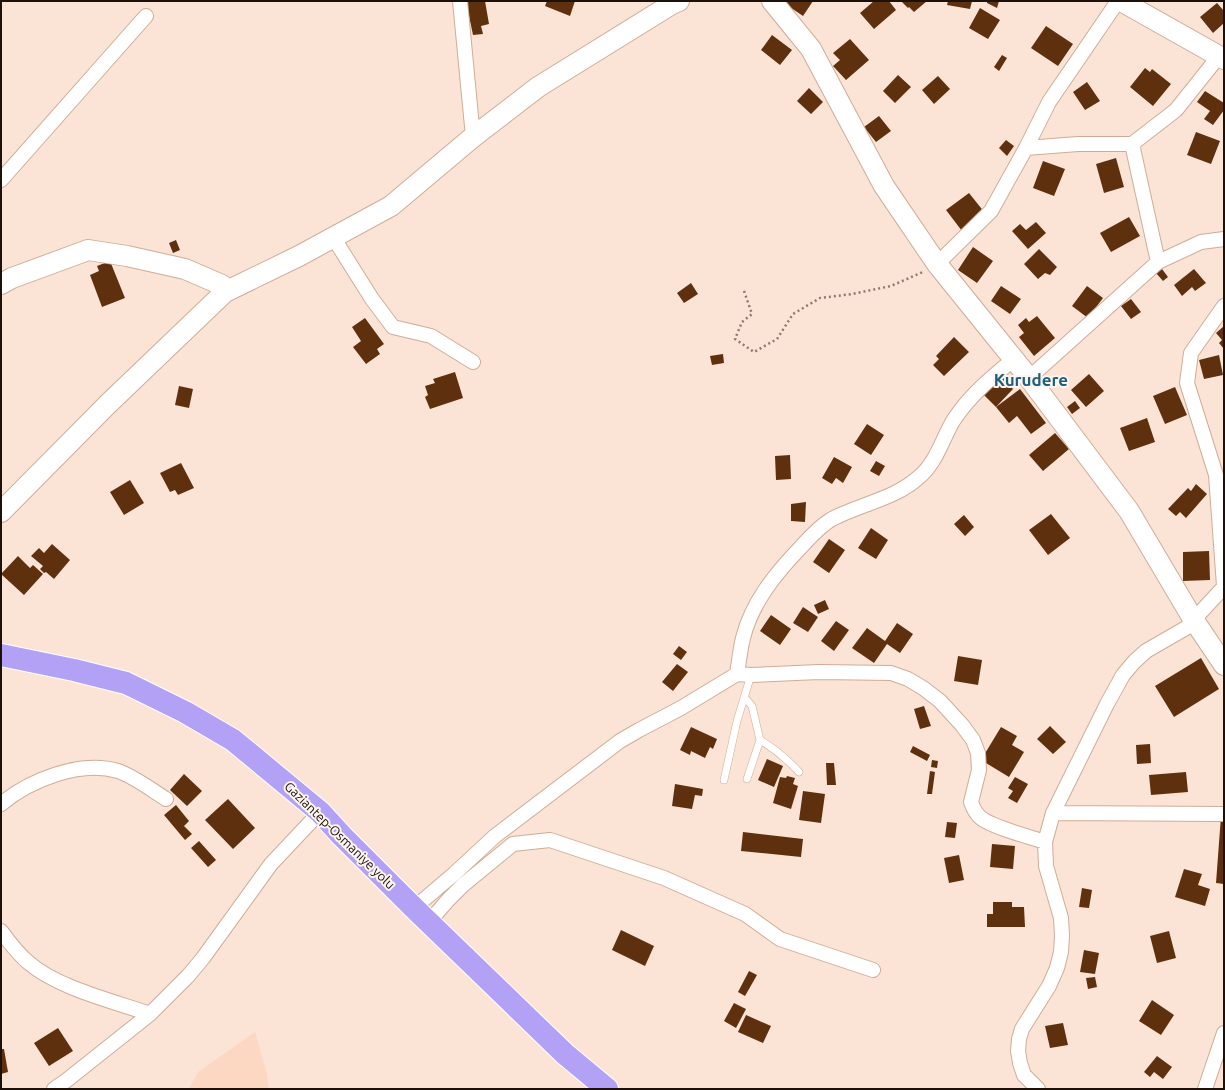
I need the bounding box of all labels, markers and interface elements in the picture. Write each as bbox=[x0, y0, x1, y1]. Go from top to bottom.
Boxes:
district label: Kurudere bbox=[994, 370, 1068, 389]
street label: Gaziantep-Osmaniye yolu bbox=[282, 779, 398, 891]

